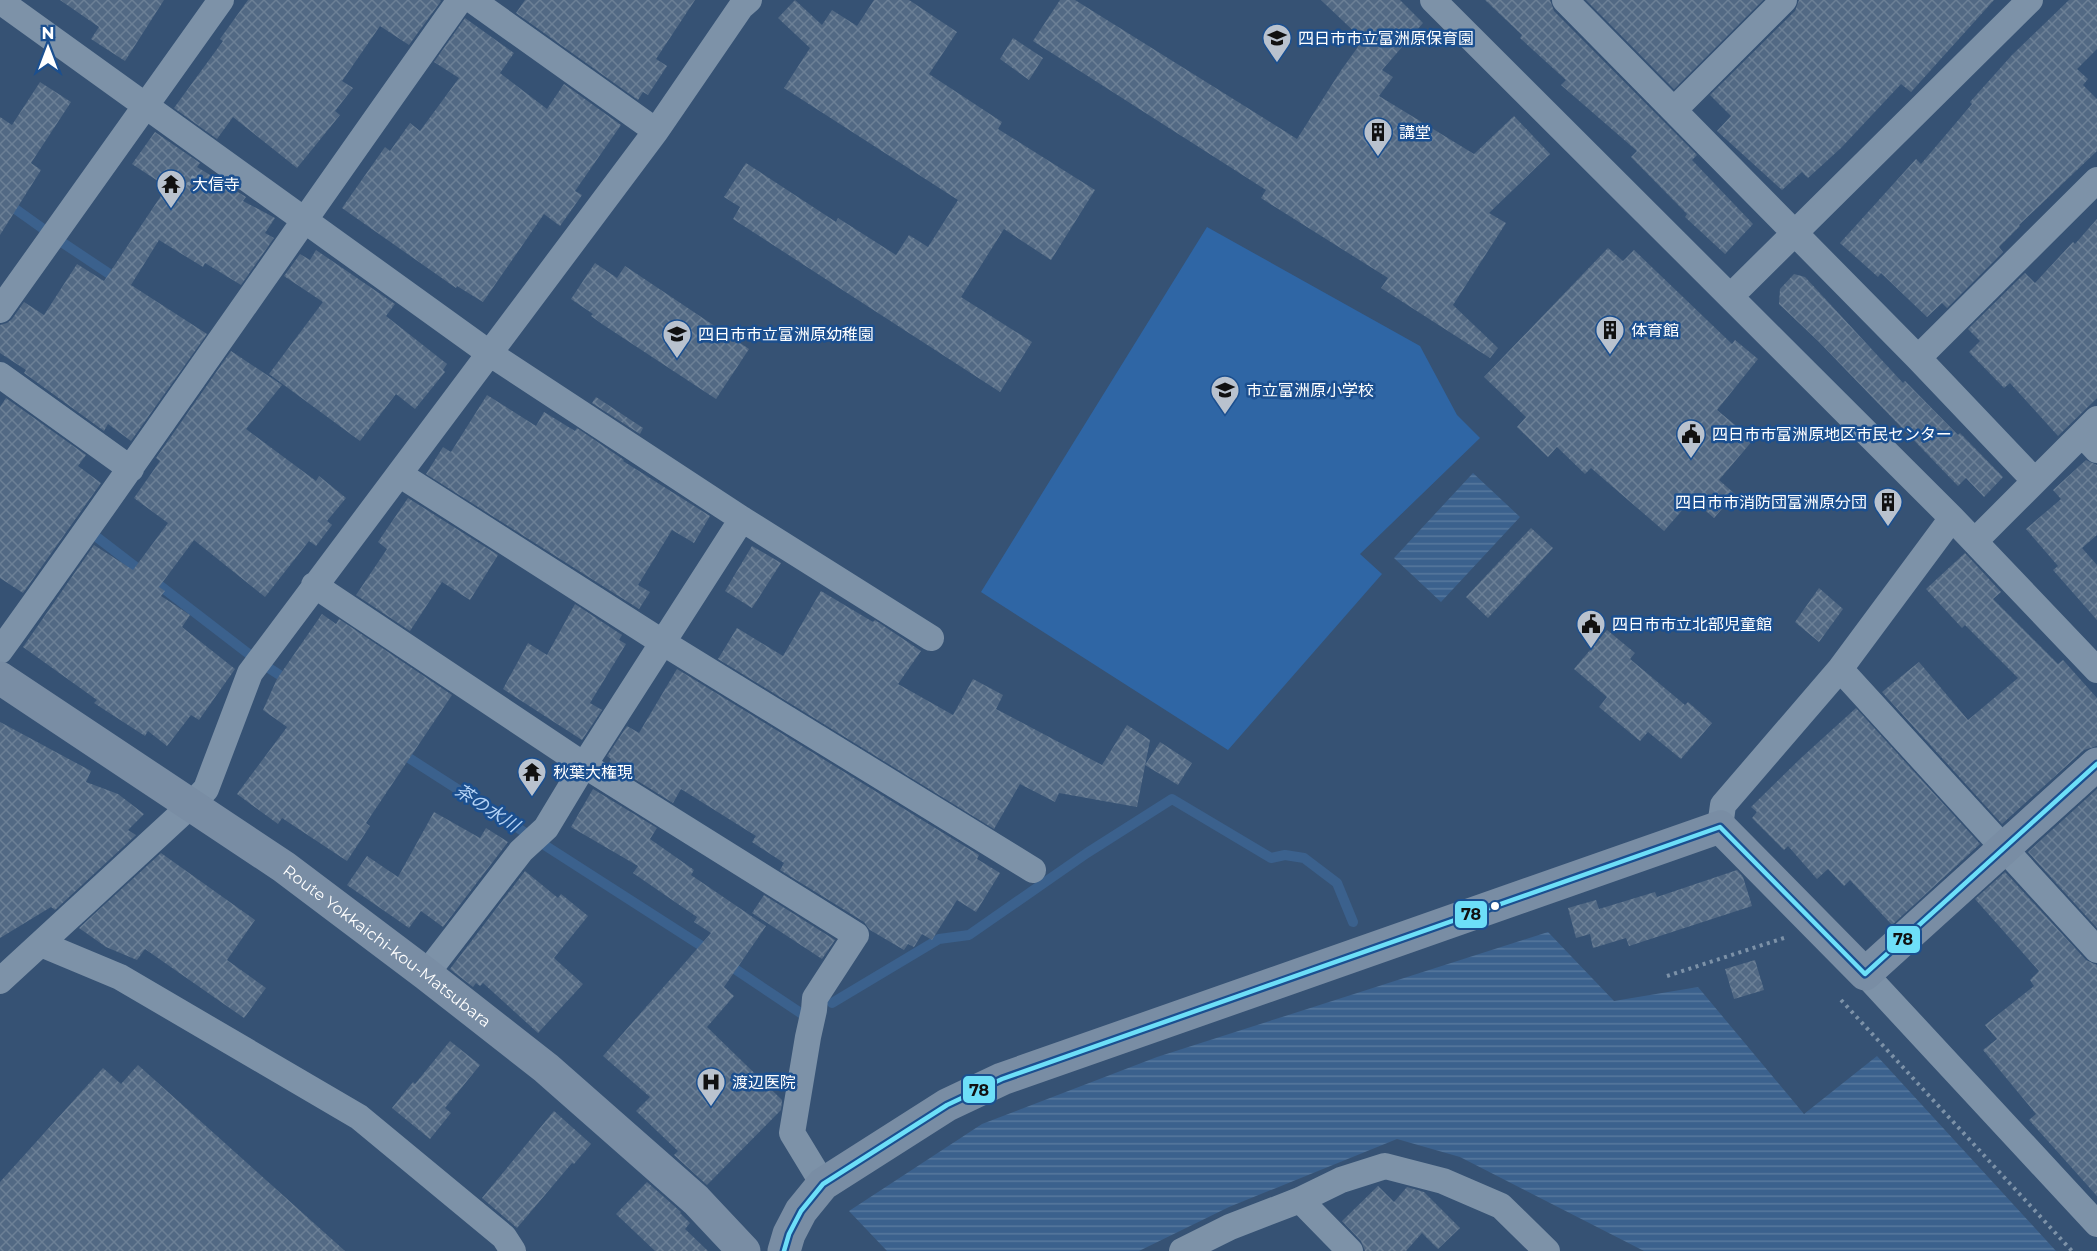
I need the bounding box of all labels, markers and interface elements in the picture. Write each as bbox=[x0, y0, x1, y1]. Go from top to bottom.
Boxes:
north arrow bbox=[18, 18, 78, 78]
school or university icon: 四日市市立富洲原保育園 bbox=[1261, 22, 1293, 64]
text: N bbox=[42, 24, 54, 43]
place label: 四日市市立富洲原保育園 bbox=[1298, 29, 1474, 48]
building icon: 講堂 bbox=[1362, 116, 1394, 158]
place label: 講堂 bbox=[1399, 123, 1431, 142]
temple icon: 大信寺 bbox=[155, 168, 187, 210]
place label: 大信寺 bbox=[192, 175, 240, 194]
building icon: 体育館 bbox=[1594, 314, 1626, 356]
school or university icon: 四日市市立富洲原幼稚園 bbox=[661, 318, 693, 360]
place label: 体育館 bbox=[1631, 321, 1679, 340]
place label: 四日市市立富洲原幼稚園 bbox=[698, 325, 874, 344]
school or university icon: 市立富洲原小学校 bbox=[1209, 374, 1241, 416]
place label: 市立富洲原小学校 bbox=[1246, 381, 1374, 400]
public building icon: 四日市市富洲原地区市民センター bbox=[1675, 418, 1707, 460]
place label: 四日市市富洲原地区市民センター bbox=[1712, 425, 1952, 444]
building icon: 四日市市消防団富洲原分団 bbox=[1872, 486, 1904, 528]
place label: 四日市市消防団富洲原分団 bbox=[1675, 493, 1867, 512]
public building icon: 四日市市立北部児童館 bbox=[1575, 608, 1607, 650]
place label: 四日市市立北部児童館 bbox=[1612, 615, 1772, 634]
temple icon: 秋葉大権現 bbox=[516, 756, 548, 798]
place label: 秋葉大権現 bbox=[553, 763, 633, 782]
water label: 茶の水川 bbox=[451, 779, 525, 838]
street label: Route Yokkaichi-kou-Matsubara bbox=[280, 861, 495, 1031]
line badge: 78 bbox=[1454, 900, 1488, 929]
unlabelled marker bbox=[1489, 900, 1501, 912]
text: 78 bbox=[1461, 905, 1481, 924]
line badge: 78 bbox=[1886, 925, 1921, 954]
text: 78 bbox=[1893, 930, 1913, 949]
hospital icon: 渡辺医院 bbox=[695, 1066, 727, 1108]
place label: 渡辺医院 bbox=[732, 1073, 796, 1092]
line badge: 78 bbox=[962, 1075, 996, 1104]
text: 78 bbox=[969, 1081, 989, 1100]

